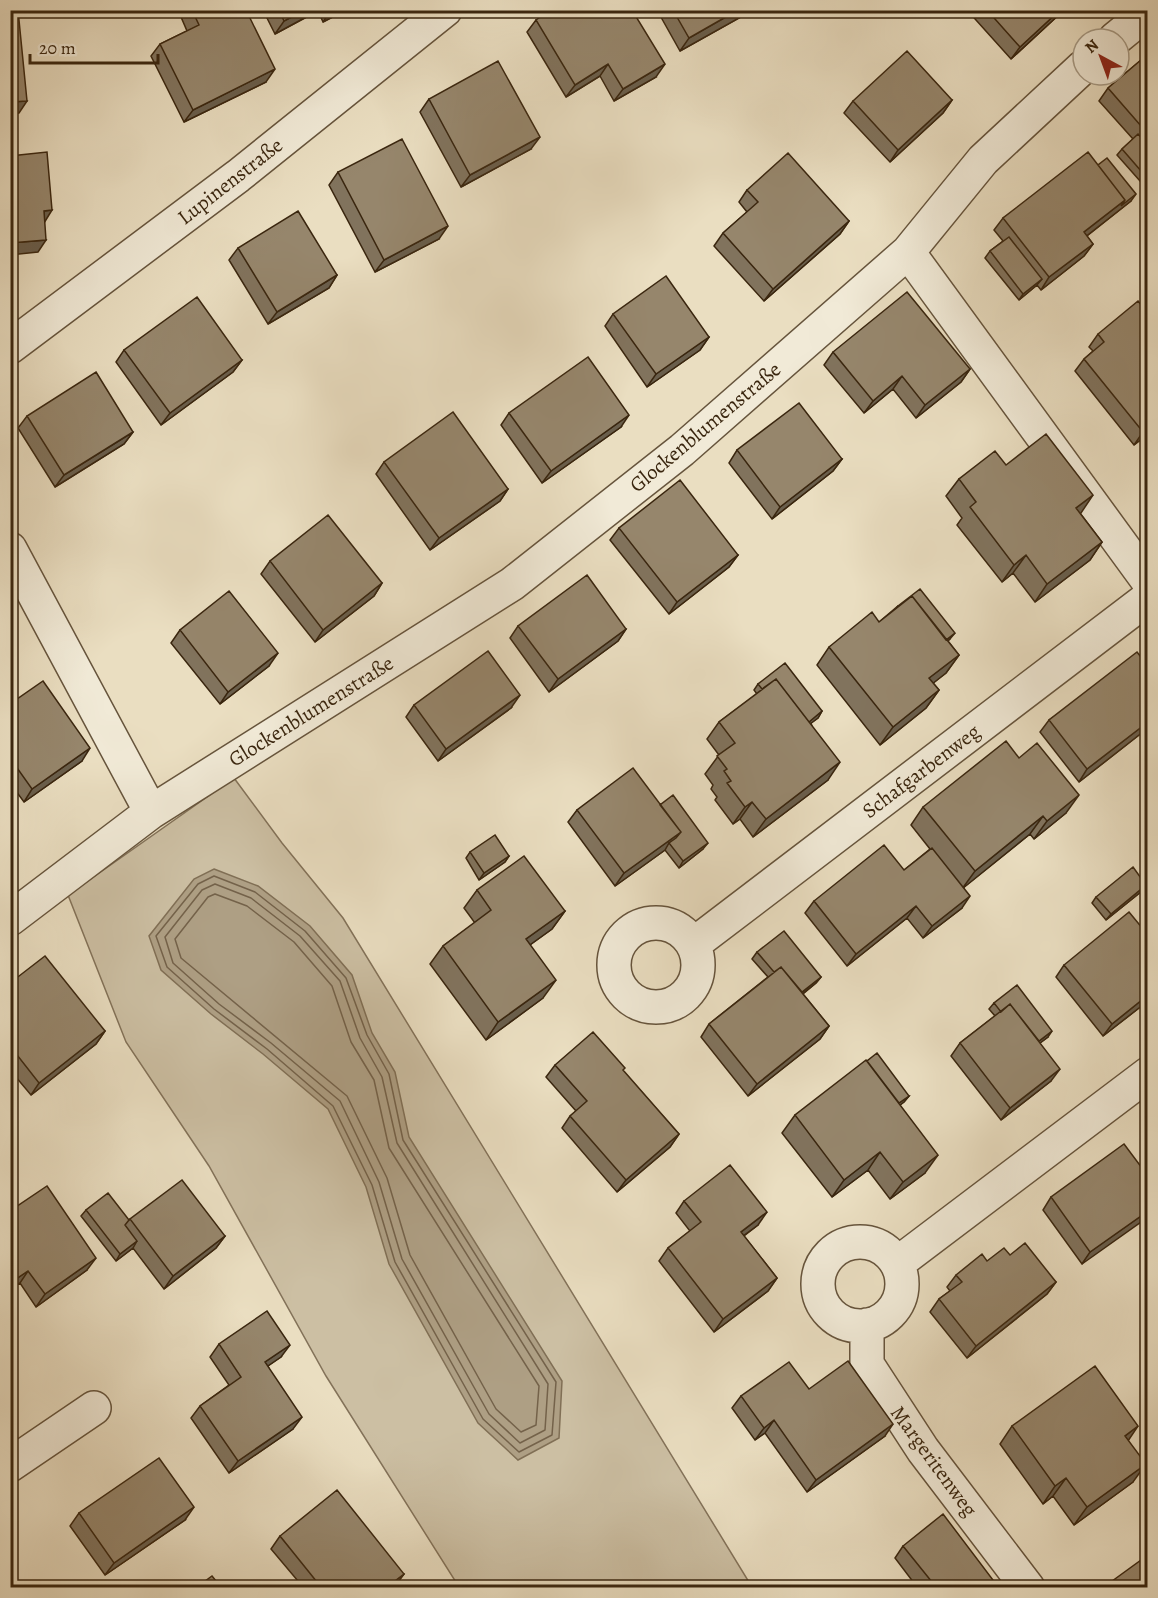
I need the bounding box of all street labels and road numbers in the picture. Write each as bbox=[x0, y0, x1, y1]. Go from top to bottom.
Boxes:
street label: Lupinenstraße bbox=[172, 131, 288, 231]
street label: Glockenblumenstraße bbox=[623, 355, 787, 499]
street label: Glockenblumenstraße bbox=[223, 649, 399, 773]
street label: Schafgarbenweg bbox=[856, 717, 986, 824]
street label: Margeritenweg bbox=[884, 1400, 984, 1523]

